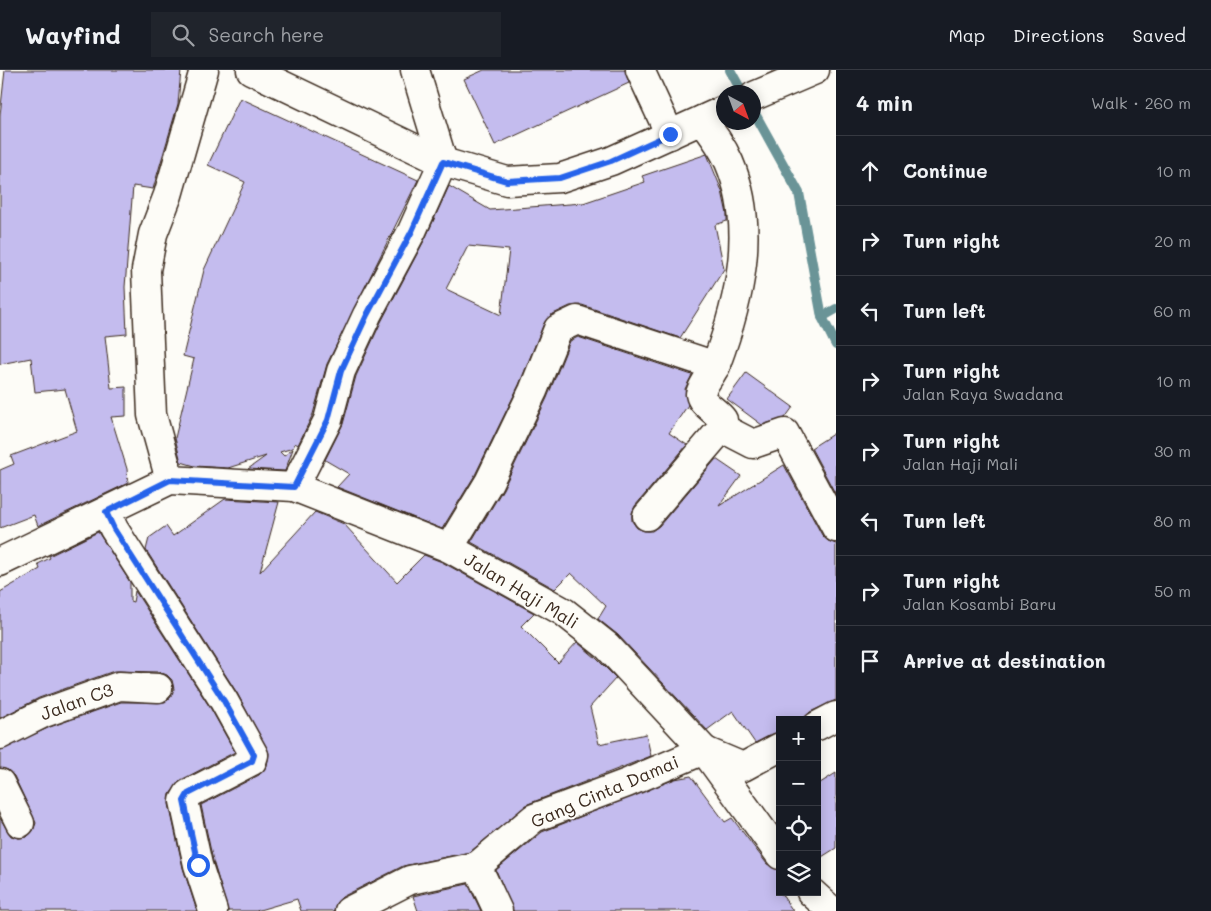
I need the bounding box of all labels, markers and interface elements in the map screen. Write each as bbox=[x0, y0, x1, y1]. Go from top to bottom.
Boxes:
search box bbox=[151, 12, 501, 57]
text: Wayfind bbox=[25, 19, 121, 50]
icon: search bbox=[169, 21, 197, 49]
text: Search here bbox=[209, 22, 324, 47]
text: Map bbox=[948, 23, 985, 47]
text: Directions bbox=[1013, 23, 1105, 47]
text: Saved bbox=[1133, 23, 1186, 47]
north arrow bbox=[716, 85, 761, 130]
text: 4 min bbox=[856, 89, 913, 116]
text: Walk · 260 m bbox=[1091, 92, 1191, 113]
route end bbox=[659, 123, 682, 146]
icon: ahead bbox=[856, 157, 884, 185]
text: Continue bbox=[903, 158, 988, 183]
text: 10 m bbox=[1156, 160, 1191, 181]
icon: right bbox=[856, 227, 884, 255]
text: Turn right bbox=[903, 228, 1000, 253]
text: 20 m bbox=[1154, 230, 1191, 251]
icon: left bbox=[856, 297, 884, 325]
text: Turn left bbox=[903, 298, 986, 323]
text: 60 m bbox=[1154, 300, 1191, 321]
text: Turn right bbox=[903, 358, 1000, 383]
icon: right bbox=[856, 367, 884, 395]
text: 10 m bbox=[1156, 370, 1191, 391]
text: Jalan Raya Swadana bbox=[903, 383, 1064, 404]
text: Turn right bbox=[903, 428, 1000, 453]
icon: right bbox=[856, 437, 884, 465]
text: 30 m bbox=[1154, 440, 1191, 461]
text: Jalan Haji Mali bbox=[903, 453, 1018, 474]
icon: left bbox=[856, 507, 884, 535]
text: Turn left bbox=[903, 508, 986, 533]
text: 80 m bbox=[1154, 510, 1191, 531]
street label: Jalan Haji Mali bbox=[460, 547, 583, 634]
text: Turn right bbox=[903, 568, 1000, 593]
icon: right bbox=[856, 577, 884, 605]
text: 50 m bbox=[1154, 580, 1191, 601]
text: Jalan Kosambi Baru bbox=[903, 593, 1056, 614]
icon: arrive bbox=[856, 647, 884, 675]
text: Arrive at destination bbox=[903, 648, 1106, 673]
street label: Jalan C3 bbox=[37, 677, 116, 725]
map controls bbox=[776, 716, 821, 896]
button: + bbox=[776, 716, 821, 761]
street label: Gang Cinta Damai bbox=[527, 749, 682, 833]
button: − bbox=[776, 761, 821, 806]
button: locate bbox=[776, 806, 821, 851]
button: layers bbox=[776, 851, 821, 896]
route start bbox=[187, 854, 210, 877]

